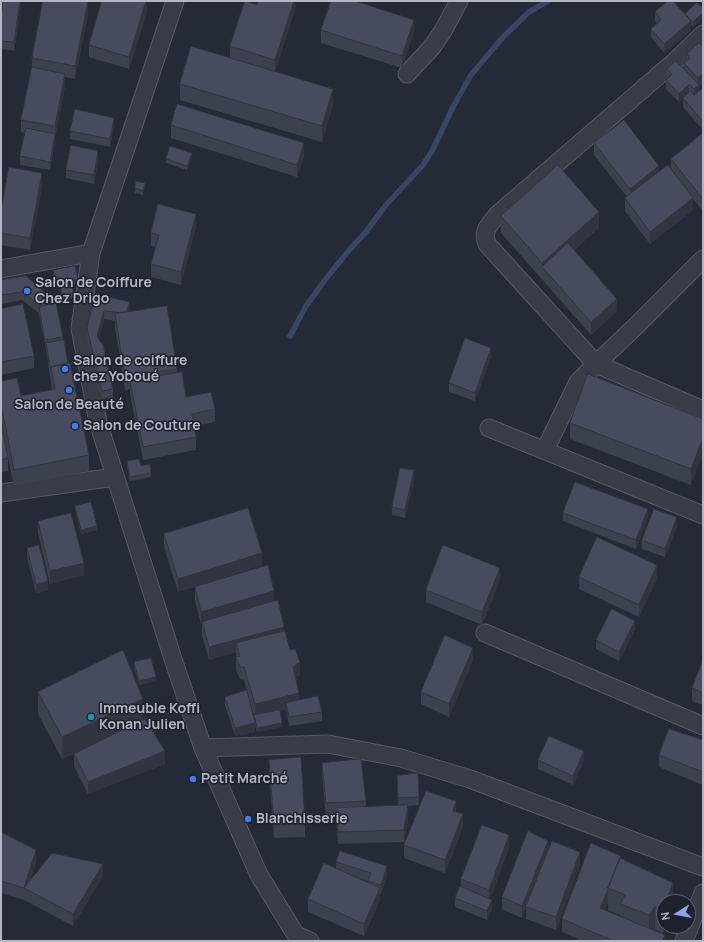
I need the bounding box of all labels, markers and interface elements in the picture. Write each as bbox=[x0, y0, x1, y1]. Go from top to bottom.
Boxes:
place label: Salon de Coiffure Chez Drigo bbox=[35, 275, 152, 308]
marker: Salon de Coiffure Chez Drigo bbox=[22, 286, 32, 296]
place label: Salon de coiffure chez Yoboué bbox=[73, 353, 187, 386]
marker: Salon de coiffure chez Yoboué bbox=[60, 364, 70, 374]
marker: Salon de Beauté bbox=[64, 385, 74, 395]
place label: Salon de Beauté bbox=[14, 397, 124, 413]
place label: Salon de Couture bbox=[83, 418, 201, 434]
marker: Salon de Couture bbox=[70, 421, 80, 431]
place label: Immeuble Koffi Konan Julien bbox=[99, 701, 200, 734]
marker: Immeuble Koffi Konan Julien bbox=[86, 712, 96, 722]
place label: Petit Marché bbox=[201, 771, 288, 787]
marker: Petit Marché bbox=[188, 774, 198, 784]
place label: Blanchisserie bbox=[256, 811, 348, 827]
marker: Blanchisserie bbox=[243, 814, 253, 824]
north arrow bbox=[656, 894, 696, 934]
text: N bbox=[657, 911, 673, 922]

